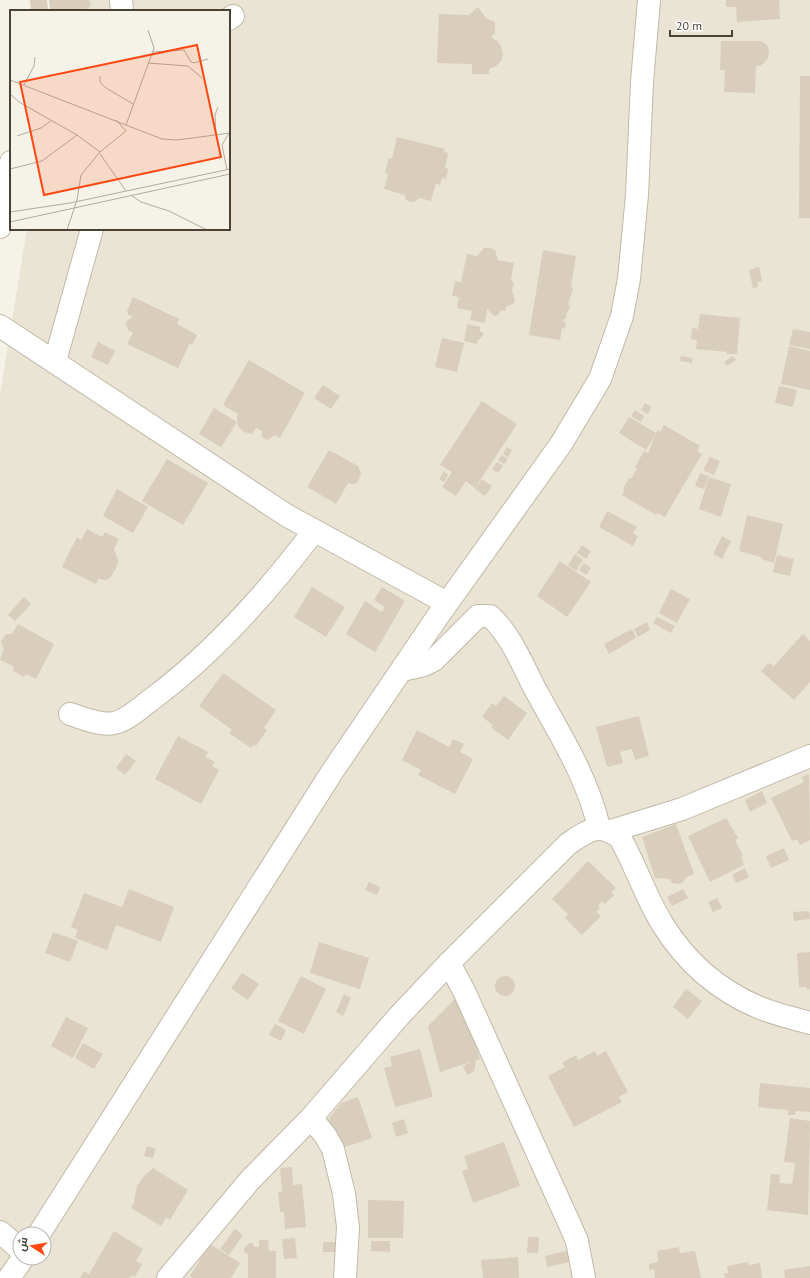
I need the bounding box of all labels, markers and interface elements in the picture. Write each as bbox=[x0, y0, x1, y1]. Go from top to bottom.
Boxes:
inset map bbox=[10, 10, 230, 230]
scale bar bbox=[670, 12, 732, 38]
text: 20 m bbox=[676, 18, 702, 33]
north arrow bbox=[12, 1226, 52, 1266]
text: ش bbox=[14, 1236, 31, 1252]

